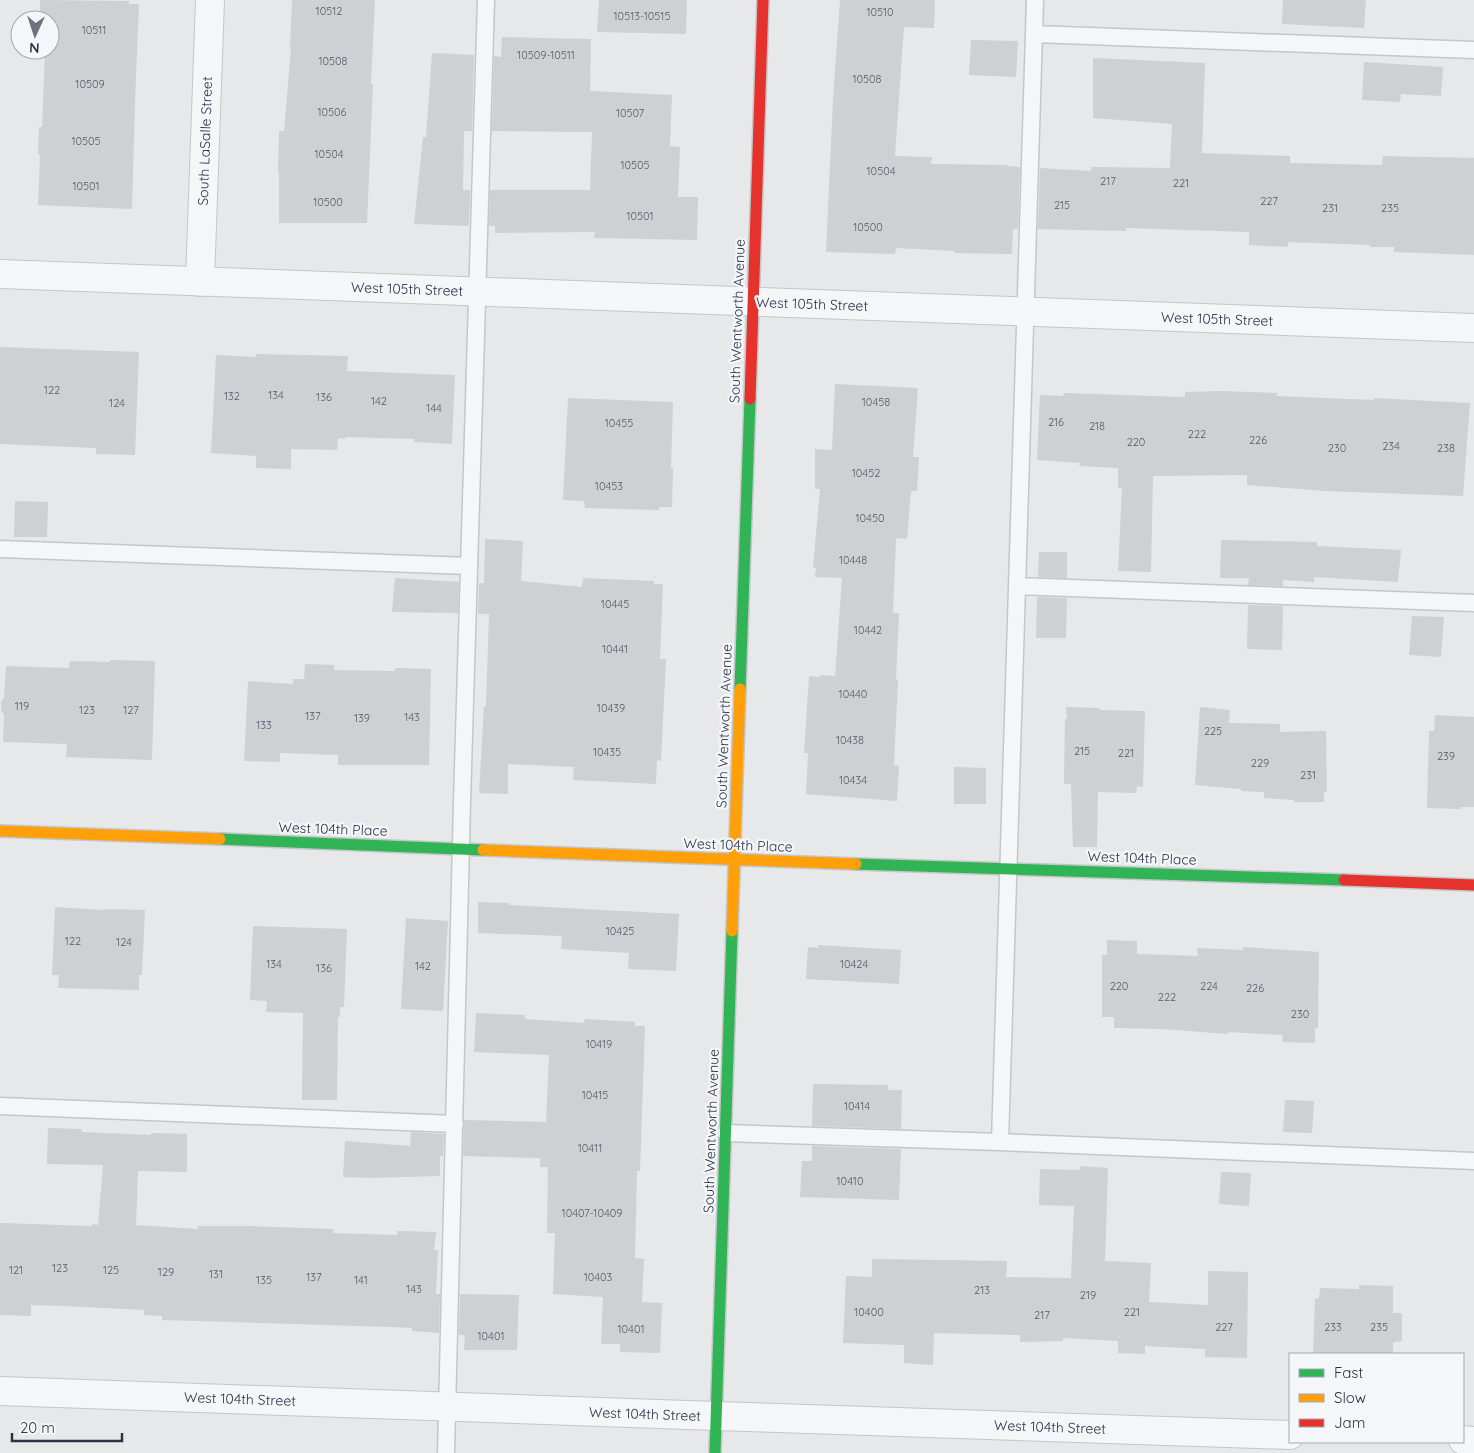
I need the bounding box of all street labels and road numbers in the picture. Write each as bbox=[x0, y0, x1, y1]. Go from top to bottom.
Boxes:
street label: South LaSalle Street bbox=[194, 76, 216, 206]
street label: South Wentworth Avenue bbox=[725, 239, 749, 403]
street label: West 105th Street bbox=[351, 278, 464, 300]
street label: West 105th Street bbox=[756, 293, 869, 315]
street label: West 105th Street bbox=[1161, 308, 1274, 330]
street label: South Wentworth Avenue bbox=[712, 644, 736, 808]
street label: West 104th Place bbox=[278, 818, 388, 840]
street label: West 104th Place bbox=[683, 834, 793, 856]
street label: West 104th Place bbox=[1087, 847, 1197, 869]
street label: South Wentworth Avenue bbox=[699, 1049, 723, 1213]
street label: West 104th Street bbox=[184, 1388, 297, 1410]
street label: West 104th Street bbox=[589, 1403, 702, 1425]
street label: West 104th Street bbox=[994, 1416, 1107, 1438]

